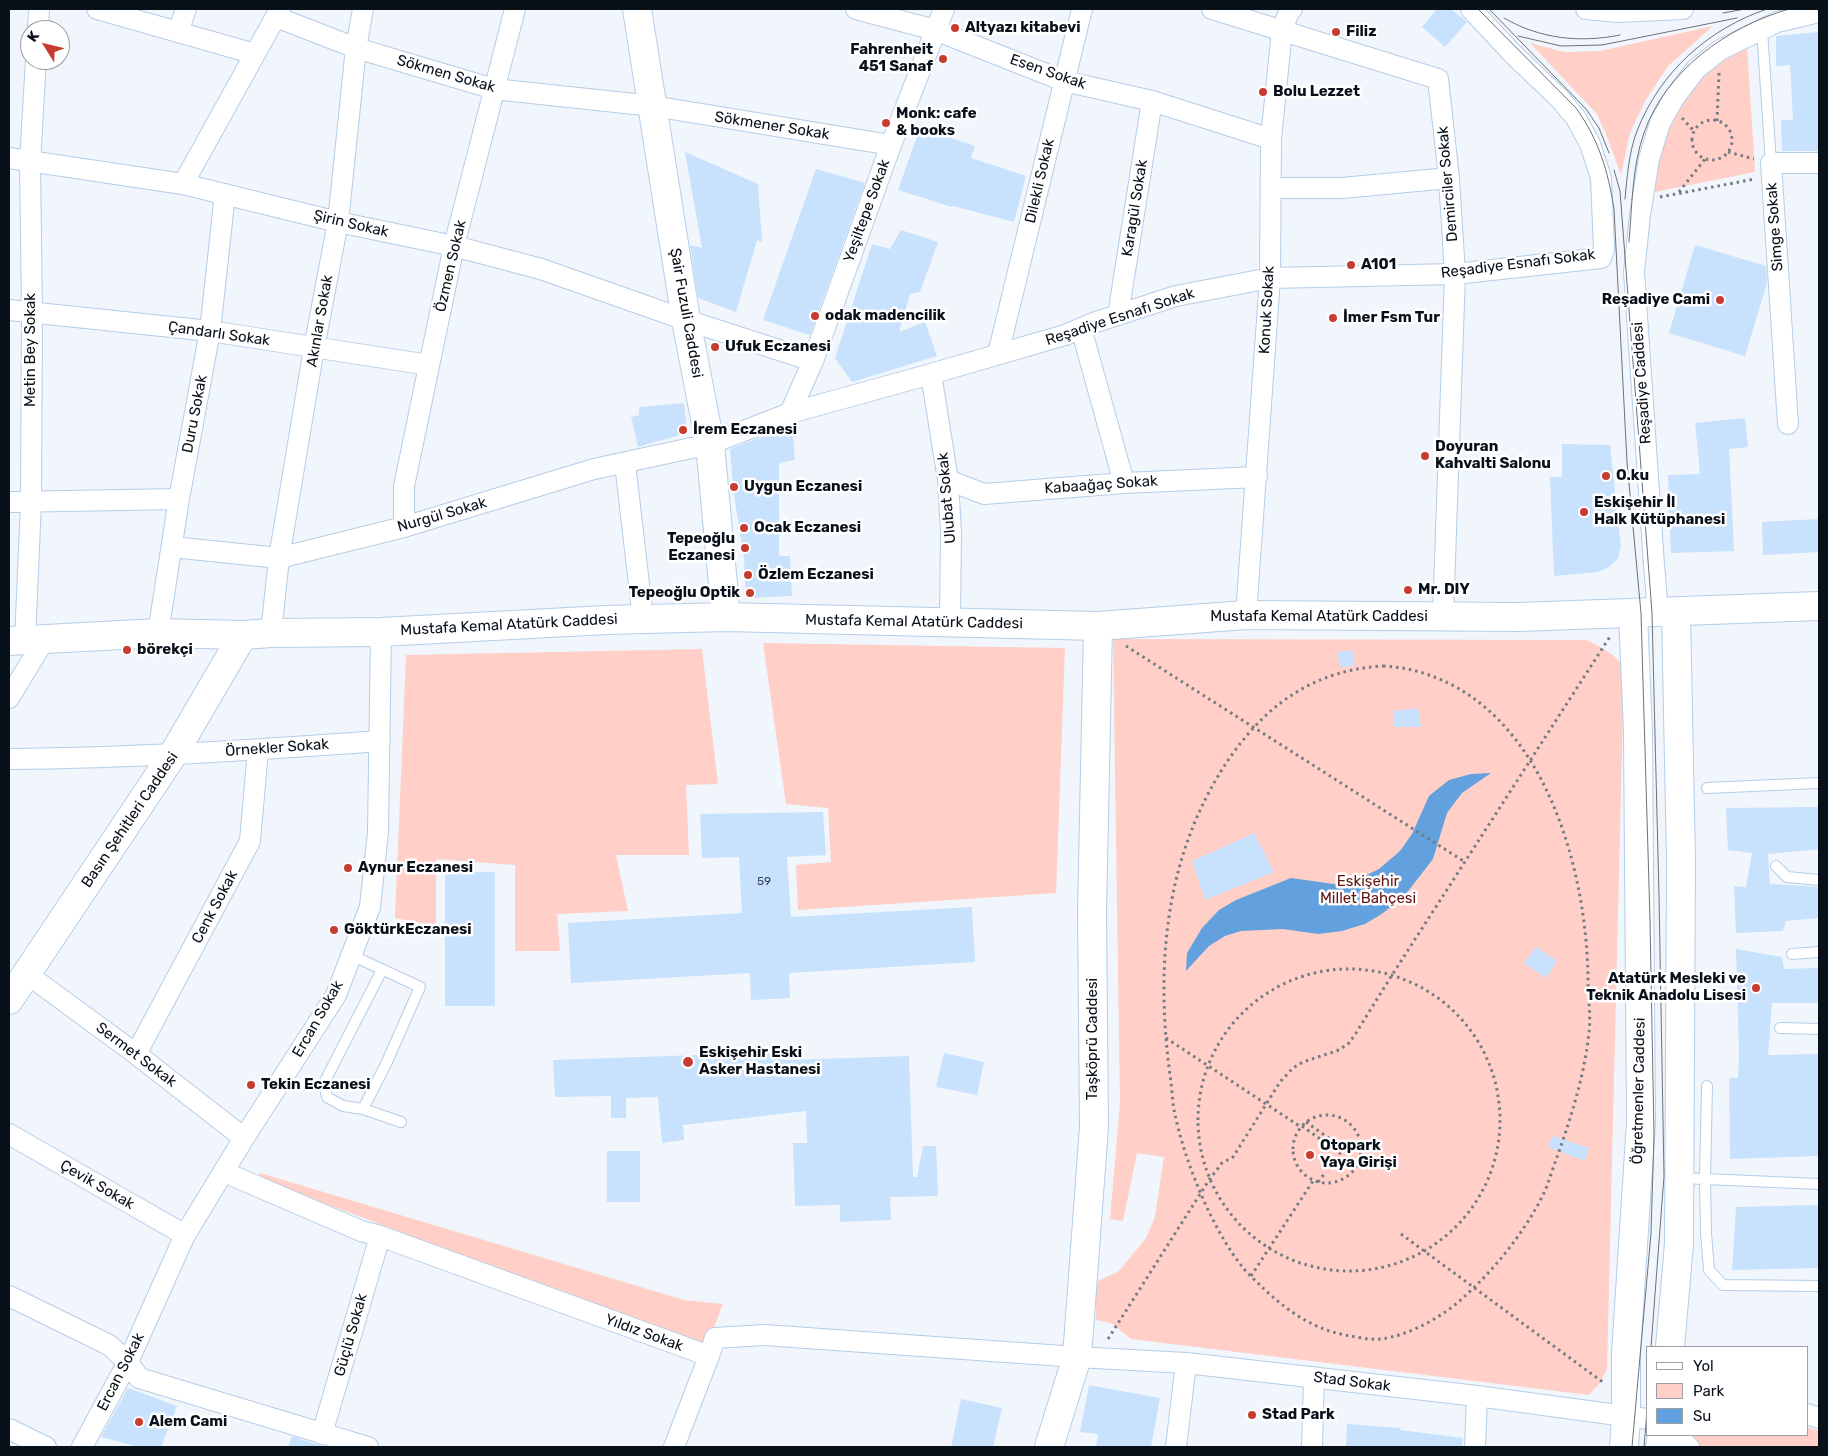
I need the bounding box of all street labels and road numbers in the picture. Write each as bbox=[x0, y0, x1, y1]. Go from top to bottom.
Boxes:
street label: Sökmen Sokak bbox=[395, 51, 497, 97]
street label: Esen Sokak bbox=[1008, 51, 1088, 93]
street label: Sökmener Sokak bbox=[713, 108, 831, 144]
street label: Demirciler Sokak bbox=[1434, 125, 1462, 243]
street label: Dilekli Sokak bbox=[1022, 137, 1058, 225]
street label: Yeşiltepe Sokak bbox=[840, 157, 894, 265]
street label: Karagül Sokak bbox=[1118, 158, 1152, 258]
street label: Simge Sokak bbox=[1763, 182, 1787, 272]
street label: Şirin Sokak bbox=[312, 207, 390, 241]
street label: Özmen Sokak bbox=[432, 218, 470, 314]
street label: Reşadiye Esnafı Sokak bbox=[1440, 246, 1596, 282]
street label: Şair Fuzuli Caddesi bbox=[666, 247, 706, 379]
street label: Konuk Sokak bbox=[1256, 265, 1278, 355]
street label: Akınlar Sokak bbox=[303, 273, 337, 369]
street label: Reşadiye Esnafı Sokak bbox=[1043, 284, 1197, 350]
street label: Metin Bey Sokak bbox=[22, 293, 40, 407]
street label: Çandarlı Sokak bbox=[167, 318, 271, 350]
street label: Reşadiye Caddesi bbox=[1629, 321, 1655, 445]
street label: Duru Sokak bbox=[179, 373, 211, 455]
street label: Ulubat Sokak bbox=[934, 452, 960, 544]
street label: Kabaağaç Sokak bbox=[1044, 472, 1158, 498]
street label: Nurgül Sokak bbox=[395, 494, 489, 536]
street label: Mustafa Kemal Atatürk Caddesi bbox=[1210, 608, 1428, 626]
street label: Mustafa Kemal Atatürk Caddesi bbox=[400, 610, 618, 640]
street label: Mustafa Kemal Atatürk Caddesi bbox=[805, 611, 1023, 633]
street label: Örnekler Sokak bbox=[224, 735, 330, 761]
street label: Basın Şehitleri Caddesi bbox=[78, 749, 182, 891]
street label: Cenk Sokak bbox=[188, 867, 242, 947]
street label: Ercan Sokak bbox=[289, 977, 347, 1061]
street label: Taşköprü Caddesi bbox=[1084, 978, 1102, 1100]
street label: Öğretmenler Caddesi bbox=[1629, 1017, 1649, 1165]
street label: Sermet Sokak bbox=[92, 1019, 180, 1091]
street label: Çevik Sokak bbox=[57, 1156, 137, 1214]
street label: Güçlü Sokak bbox=[331, 1291, 371, 1379]
street label: Yıldız Sokak bbox=[602, 1311, 686, 1355]
street label: Ercan Sokak bbox=[94, 1330, 148, 1414]
street label: Stad Sokak bbox=[1312, 1368, 1392, 1396]

